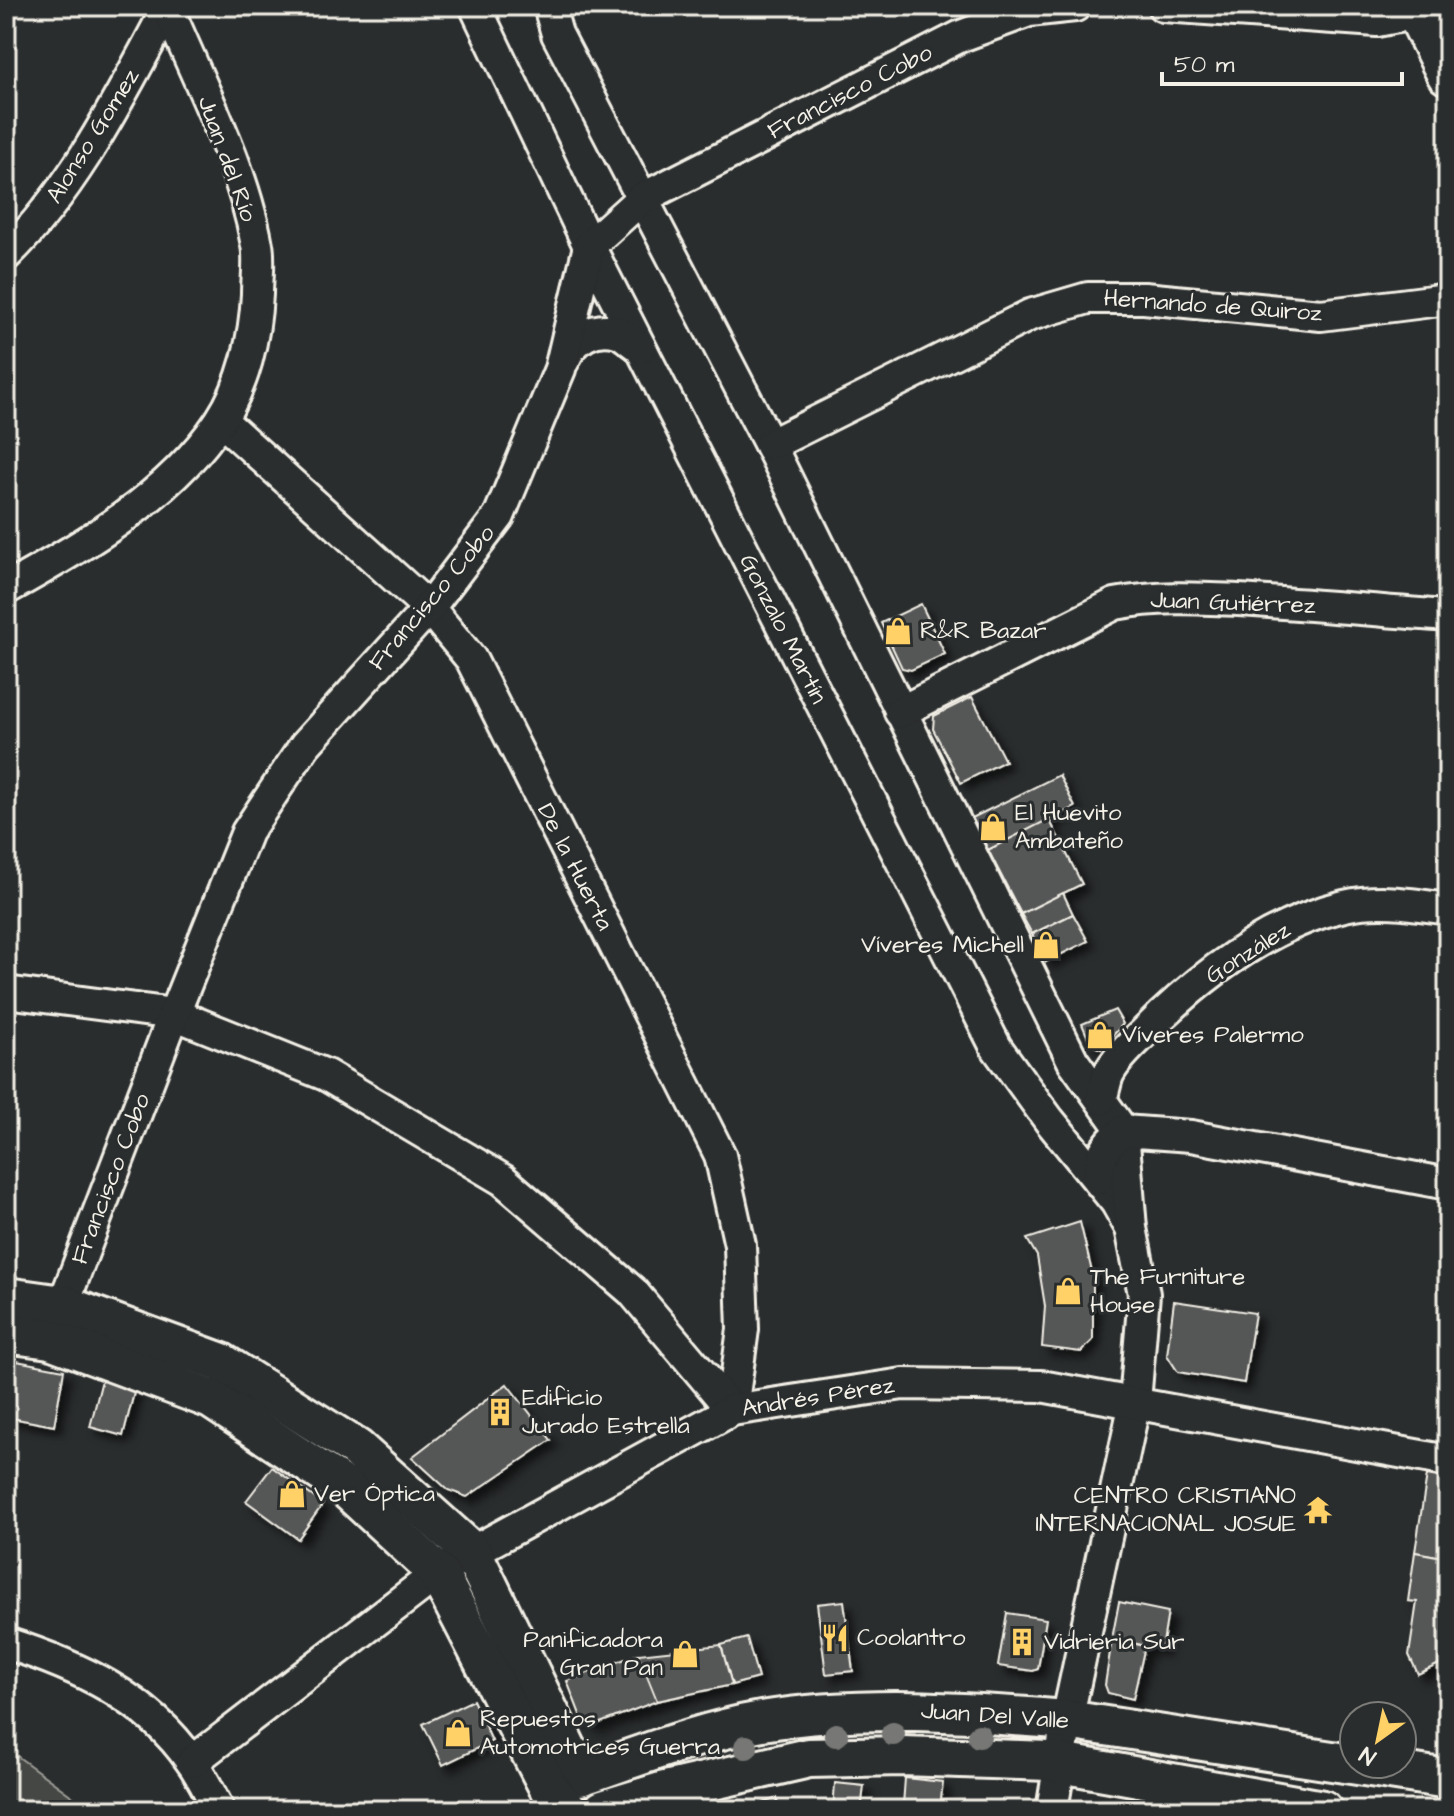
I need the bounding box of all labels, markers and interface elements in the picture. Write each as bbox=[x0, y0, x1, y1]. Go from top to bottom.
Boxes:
street label: Francisco Cobo bbox=[762, 36, 939, 148]
scale bar bbox=[1162, 36, 1402, 86]
text: 50 m bbox=[1174, 48, 1235, 82]
street label: Alonso Gomez bbox=[38, 62, 148, 210]
street label: Juan del Río bbox=[189, 91, 266, 227]
street label: Hernando de Quiroz bbox=[1103, 281, 1323, 331]
street label: Francisco Cobo bbox=[361, 517, 503, 678]
street label: Gonzalo Martín bbox=[731, 548, 835, 710]
street label: Juan Gutiérrez bbox=[1150, 583, 1316, 623]
place label: R&R Bazar bbox=[920, 614, 1047, 648]
shop icon: R&R Bazar bbox=[883, 616, 913, 646]
place label: El Huevito Ambateño bbox=[1015, 796, 1123, 858]
street label: De la Huerta bbox=[528, 798, 622, 936]
shop icon: El Huevito Ambateño bbox=[978, 812, 1008, 842]
street label: González bbox=[1199, 913, 1297, 993]
place label: Víveres Michell bbox=[861, 928, 1024, 962]
shop icon: Víveres Michell bbox=[1031, 930, 1061, 960]
place label: Víveres Palermo bbox=[1122, 1018, 1304, 1052]
shop icon: Víveres Palermo bbox=[1085, 1020, 1115, 1050]
street label: Francisco Cobo bbox=[63, 1088, 159, 1269]
place label: The Furniture House bbox=[1090, 1260, 1245, 1322]
shop icon: The Furniture House bbox=[1053, 1276, 1083, 1306]
street label: Andrés Pérez bbox=[739, 1368, 897, 1426]
place label: Edificio Jurado Estrella bbox=[522, 1381, 690, 1443]
building icon: Edificio Jurado Estrella bbox=[485, 1397, 515, 1427]
place label: Ver Óptica bbox=[314, 1477, 435, 1511]
shop icon: Ver Óptica bbox=[277, 1479, 307, 1509]
place label: CENTRO CRISTIANO INTERNACIONAL JOSUE bbox=[1035, 1479, 1296, 1541]
temple icon: CENTRO CRISTIANO INTERNACIONAL JOSUE bbox=[1303, 1495, 1333, 1525]
place label: Coolantro bbox=[857, 1621, 966, 1655]
place label: Panificadora Gran Pan bbox=[523, 1623, 663, 1685]
restaurant icon: Coolantro bbox=[820, 1623, 850, 1653]
place label: Vidrieria Sur bbox=[1044, 1625, 1184, 1659]
building icon: Vidrieria Sur bbox=[1007, 1627, 1037, 1657]
shop icon: Panificadora Gran Pan bbox=[670, 1639, 700, 1669]
street label: Juan Del Valle bbox=[920, 1694, 1070, 1738]
north arrow bbox=[1338, 1700, 1418, 1780]
place label: Repuestos Automotrices Guerra bbox=[480, 1702, 720, 1764]
shop icon: Repuestos Automotrices Guerra bbox=[443, 1718, 473, 1748]
text: N bbox=[1354, 1739, 1382, 1772]

